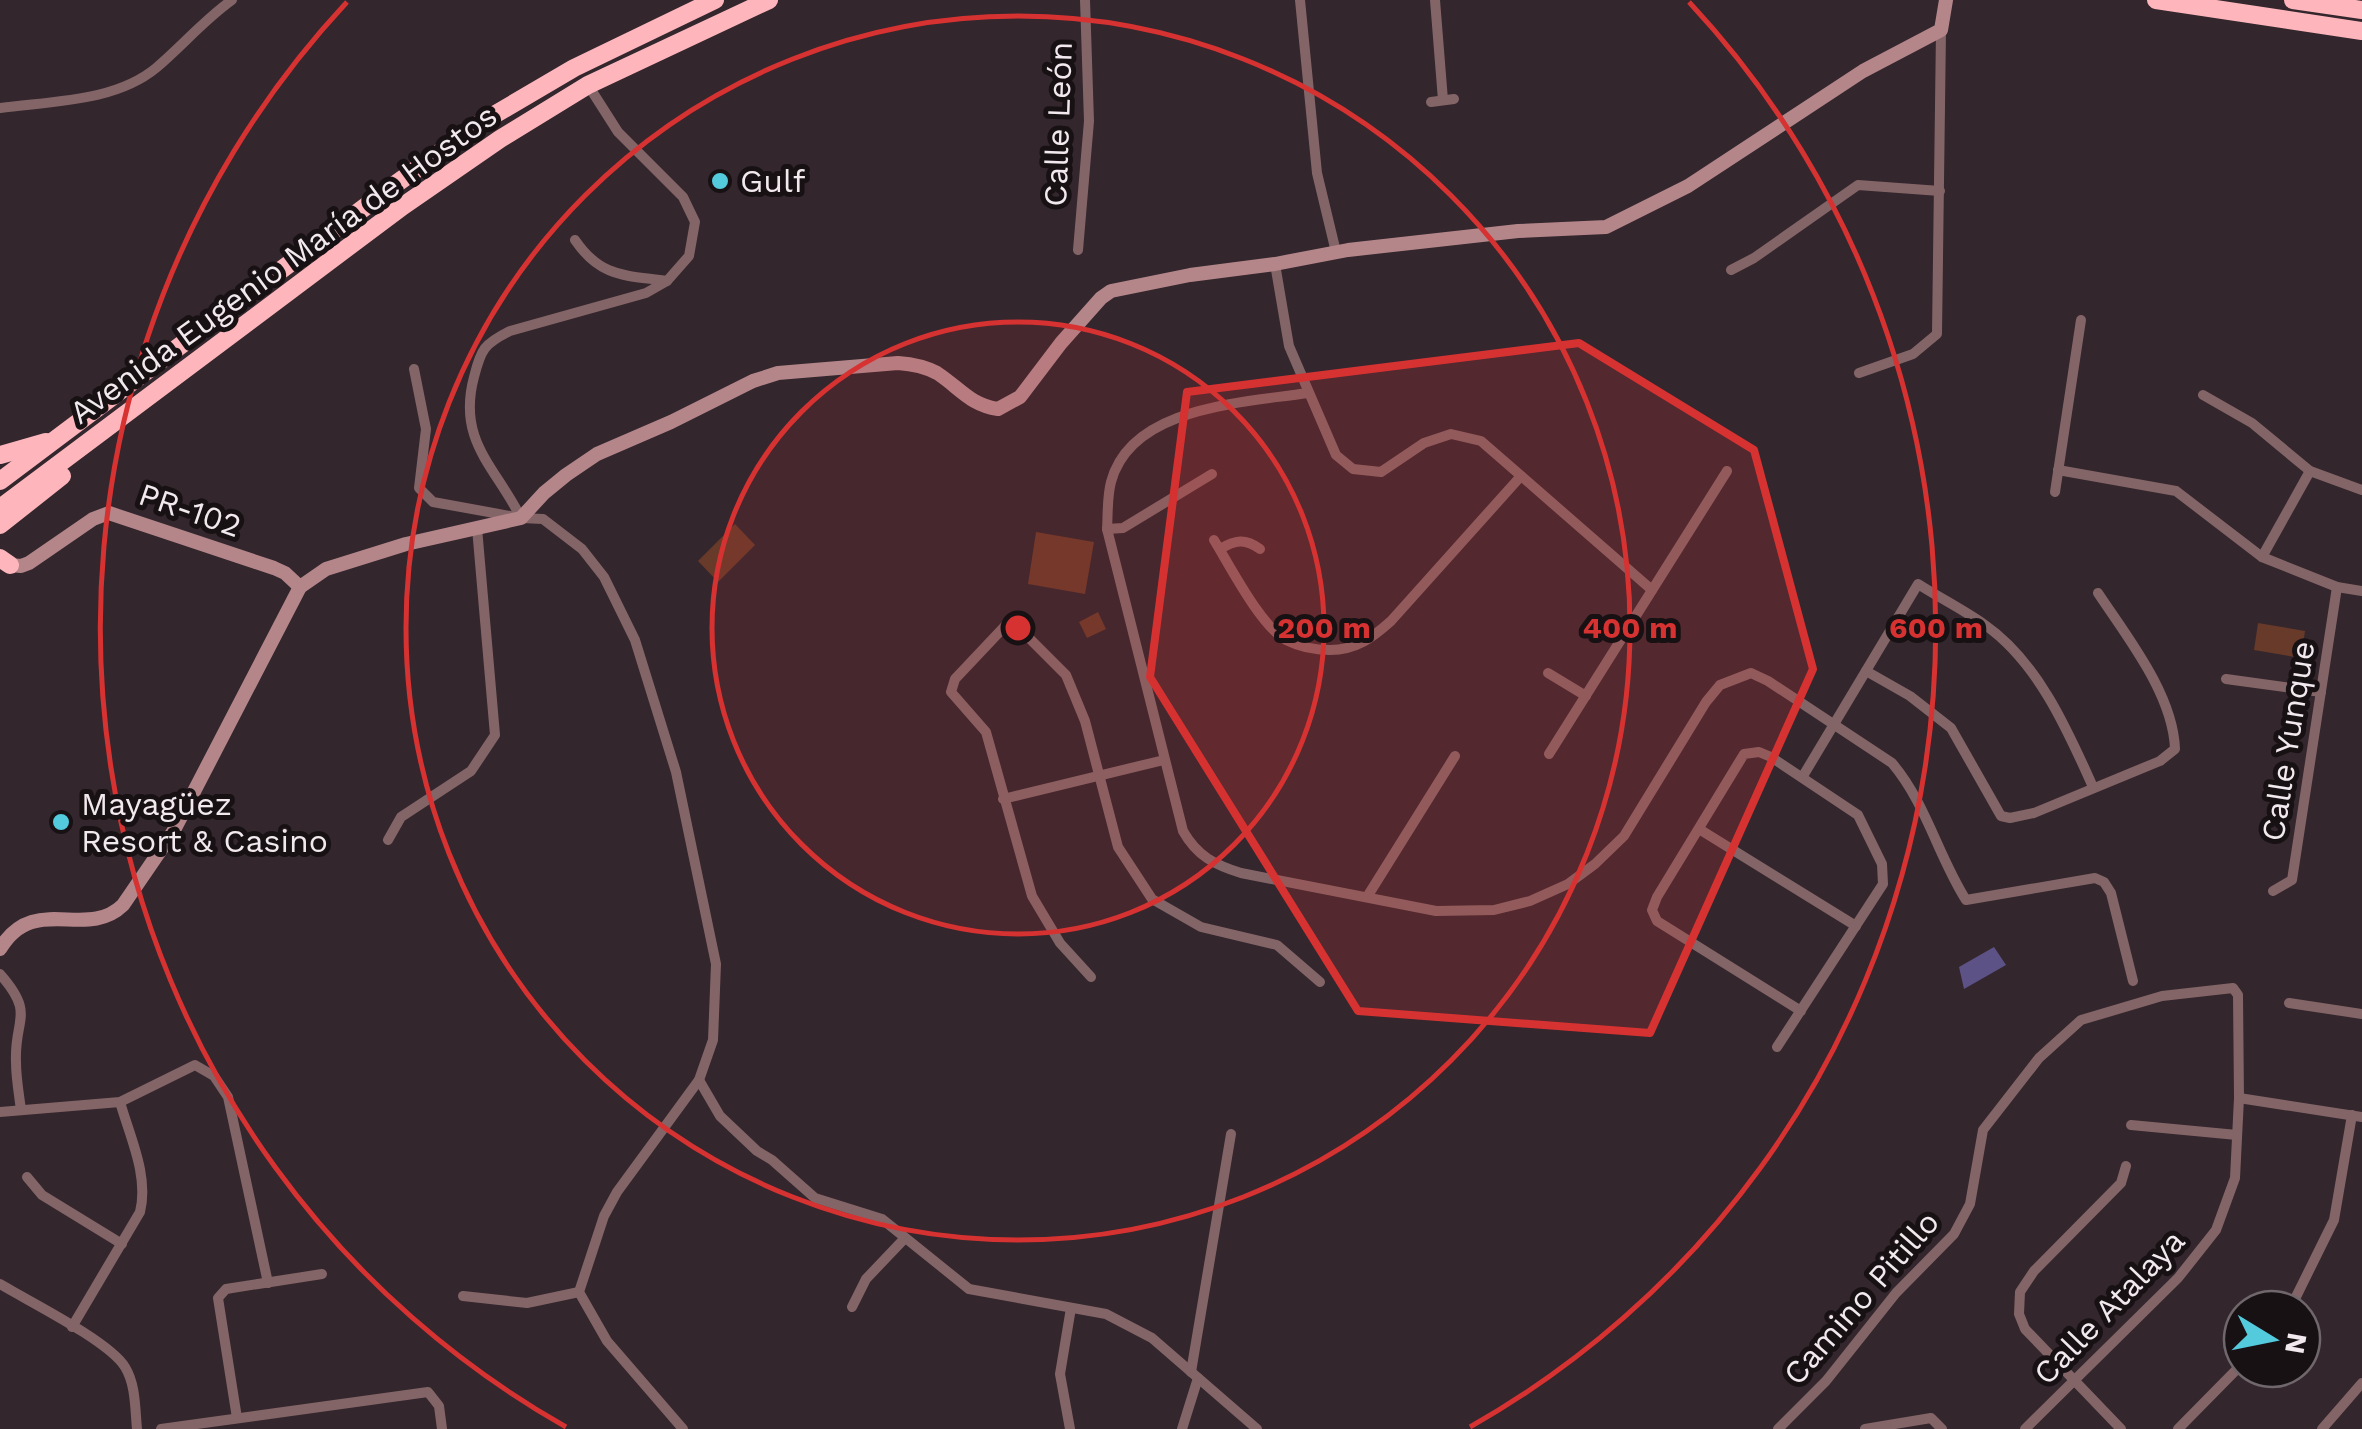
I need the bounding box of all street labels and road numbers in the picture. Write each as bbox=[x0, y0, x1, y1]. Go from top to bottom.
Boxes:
street label: Calle León bbox=[1036, 41, 1080, 207]
street label: Avenida Eugenio María de Hostos bbox=[62, 96, 504, 432]
street label: PR-102 bbox=[134, 475, 246, 545]
street label: Calle Yunque bbox=[2253, 638, 2323, 844]
street label: Camino Pitillo bbox=[1775, 1203, 1947, 1393]
street label: Calle Atalaya bbox=[2026, 1222, 2192, 1392]

